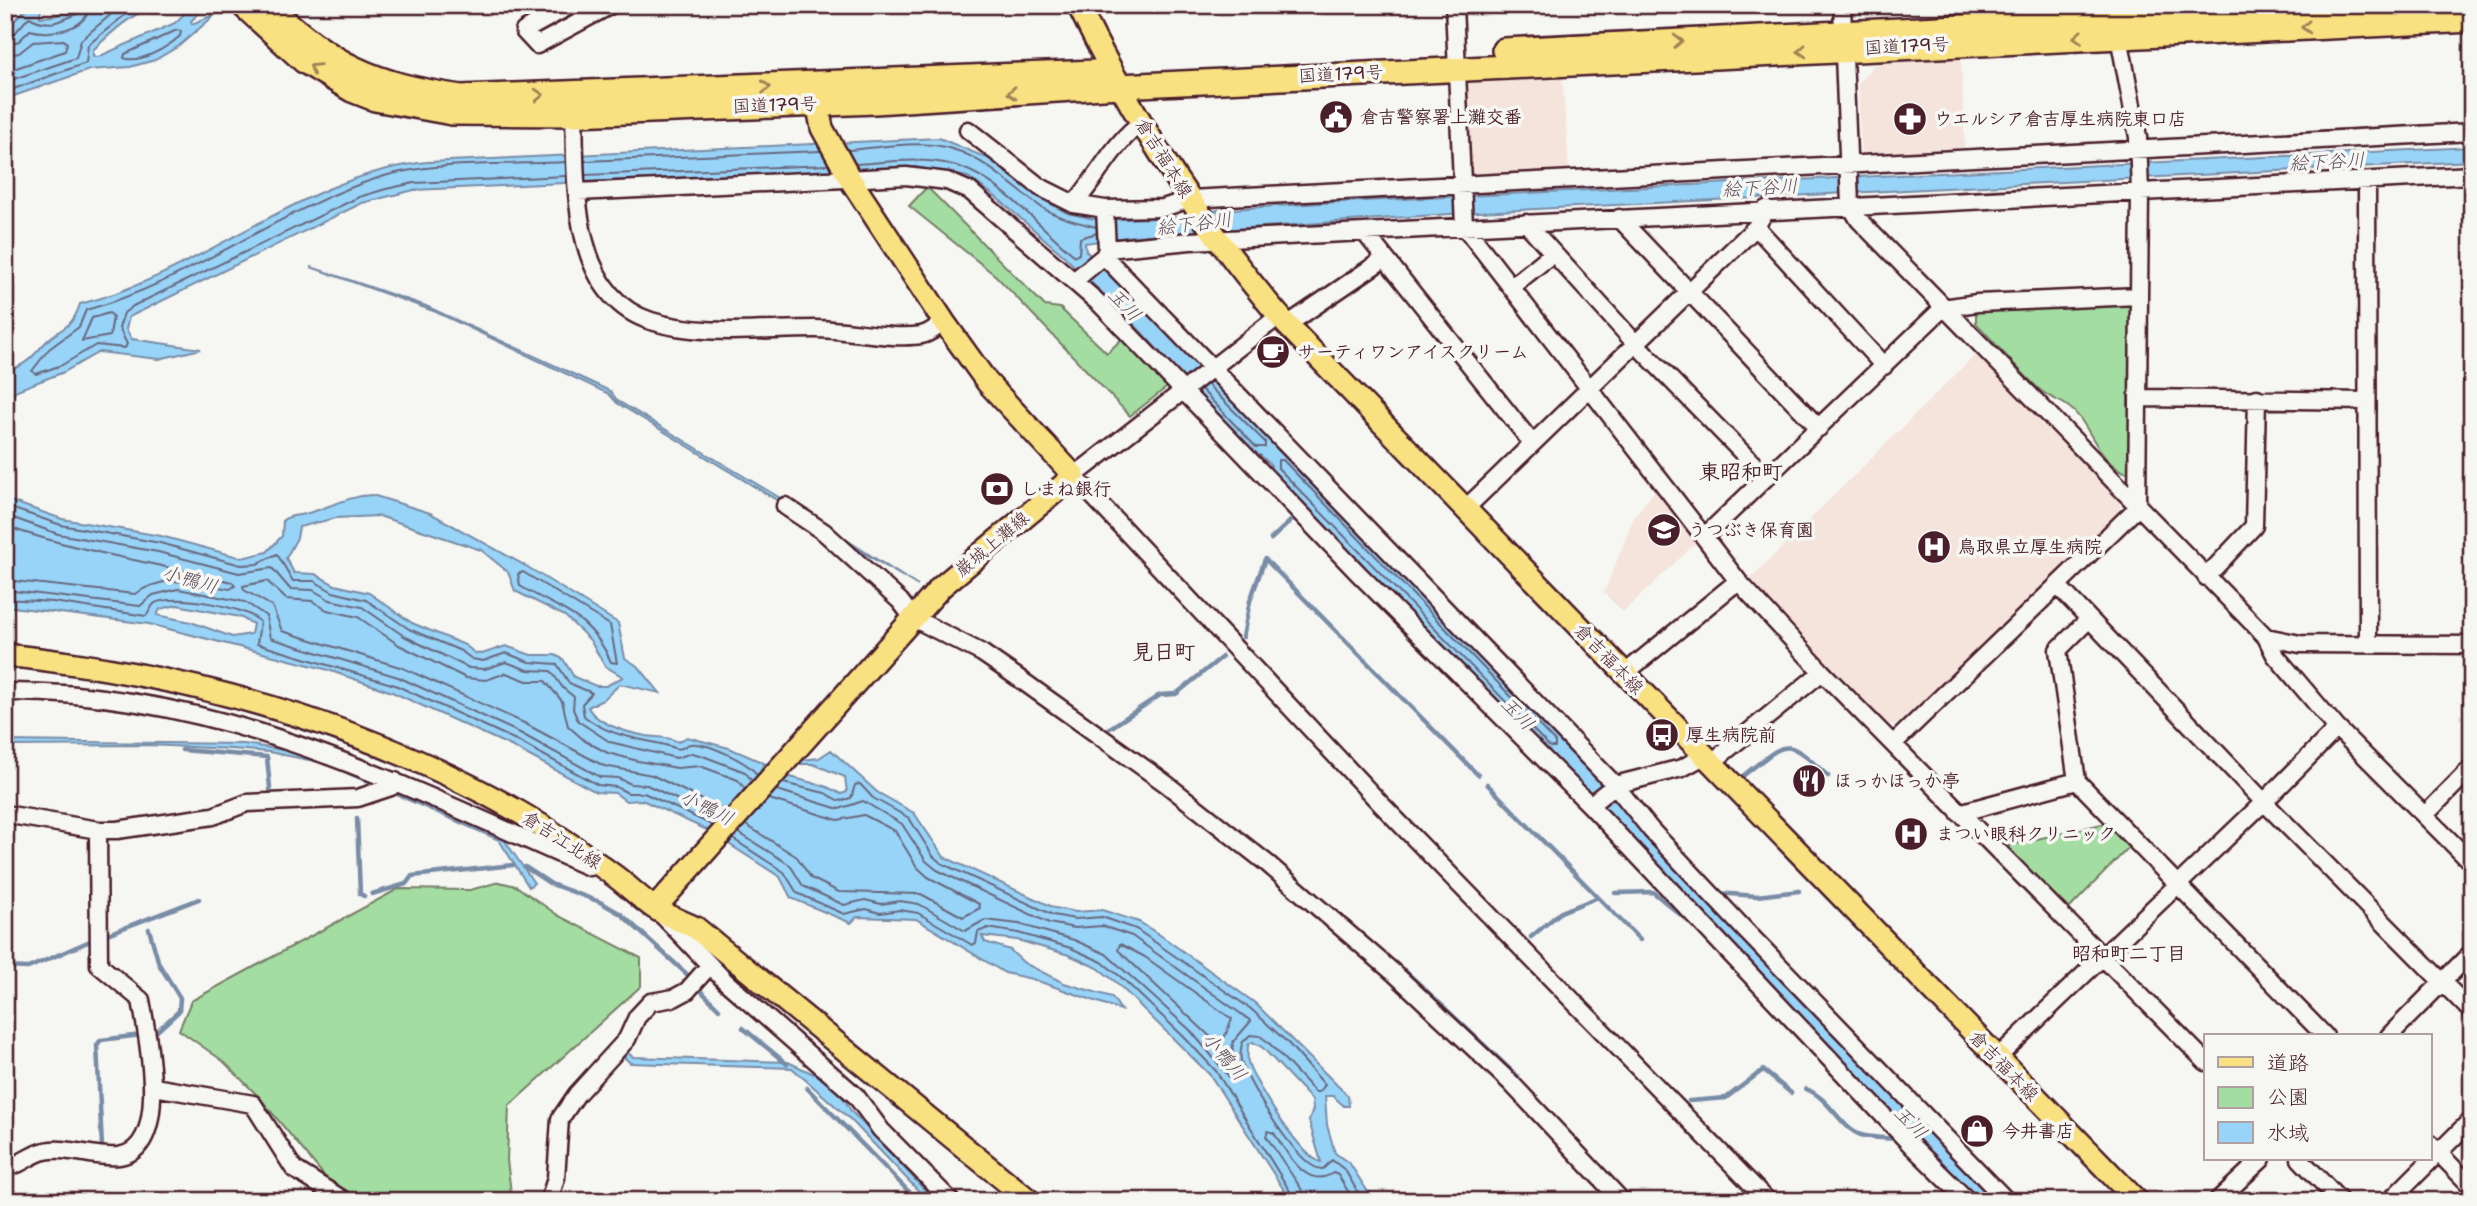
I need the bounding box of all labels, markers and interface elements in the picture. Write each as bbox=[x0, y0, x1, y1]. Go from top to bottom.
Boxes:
one-way arrow bbox=[2300, 19, 2311, 34]
one-way arrow bbox=[2073, 30, 2084, 45]
street label: 国道179号 bbox=[1864, 32, 1950, 60]
one-way arrow bbox=[1673, 33, 1684, 48]
one-way arrow bbox=[1796, 43, 1807, 58]
street label: 国道179号 bbox=[1298, 60, 1384, 88]
one-way arrow bbox=[309, 63, 322, 76]
one-way arrow bbox=[761, 79, 772, 94]
one-way arrow bbox=[1007, 85, 1018, 100]
one-way arrow bbox=[534, 88, 545, 103]
street label: 国道179号 bbox=[732, 92, 818, 118]
public building icon: 倉吉警察署上灘交番 bbox=[1317, 98, 1355, 136]
pharmacy icon: ウエルシア倉吉厚生病院東口店 bbox=[1891, 100, 1929, 138]
place label: 倉吉警察署上灘交番 bbox=[1360, 105, 1522, 129]
place label: ウエルシア倉吉厚生病院東口店 bbox=[1934, 107, 2186, 131]
street label: 倉吉福本線 bbox=[1130, 113, 1198, 203]
water label: 絵下谷川 bbox=[2288, 147, 2366, 176]
water label: 絵下谷川 bbox=[1721, 173, 1799, 202]
water label: 絵下谷川 bbox=[1155, 206, 1233, 241]
water label: 玉川 bbox=[1102, 282, 1147, 327]
cafe icon: サーティワンアイスクリーム bbox=[1254, 333, 1292, 371]
place label: サーティワンアイスクリーム bbox=[1298, 340, 1528, 364]
district label: 東昭和町 bbox=[1699, 458, 1783, 486]
bank icon: しまね銀行 bbox=[978, 470, 1016, 508]
place label: しまね銀行 bbox=[1021, 477, 1111, 501]
street label: 巌城上灘線 bbox=[950, 506, 1034, 582]
school or university icon: うつぶき保育園 bbox=[1645, 511, 1683, 549]
place label: うつぶき保育園 bbox=[1688, 518, 1814, 542]
hospital icon: 鳥取県立厚生病院 bbox=[1915, 528, 1953, 566]
place label: 鳥取県立厚生病院 bbox=[1958, 535, 2102, 559]
water label: 小鴨川 bbox=[159, 560, 221, 599]
street label: 倉吉福本線 bbox=[1569, 618, 1649, 700]
district label: 見日町 bbox=[1133, 638, 1196, 666]
water label: 玉川 bbox=[1495, 691, 1540, 736]
bus stop icon: 厚生病院前 bbox=[1643, 716, 1681, 754]
place label: 厚生病院前 bbox=[1686, 723, 1776, 747]
restaurant icon: ほっかほっか亭 bbox=[1790, 762, 1828, 800]
place label: ほっかほっか亭 bbox=[1834, 769, 1960, 793]
water label: 小鴨川 bbox=[676, 784, 738, 831]
street label: 倉吉江北線 bbox=[518, 805, 606, 875]
hospital icon: まつい眼科クリニック bbox=[1892, 815, 1930, 853]
place label: まつい眼科クリニック bbox=[1936, 822, 2116, 846]
district label: 昭和町二丁目 bbox=[2072, 941, 2186, 966]
street label: 倉吉福本線 bbox=[1964, 1025, 2044, 1107]
water label: 小鴨川 bbox=[1197, 1026, 1253, 1086]
legend bbox=[2204, 1034, 2432, 1160]
text: 道路 bbox=[2267, 1049, 2309, 1077]
text: 公園 bbox=[2267, 1083, 2309, 1111]
water label: 玉川 bbox=[1888, 1100, 1933, 1145]
shop icon: 今井書店 bbox=[1958, 1112, 1996, 1150]
place label: 今井書店 bbox=[2002, 1119, 2074, 1143]
text: 水域 bbox=[2267, 1119, 2309, 1147]

